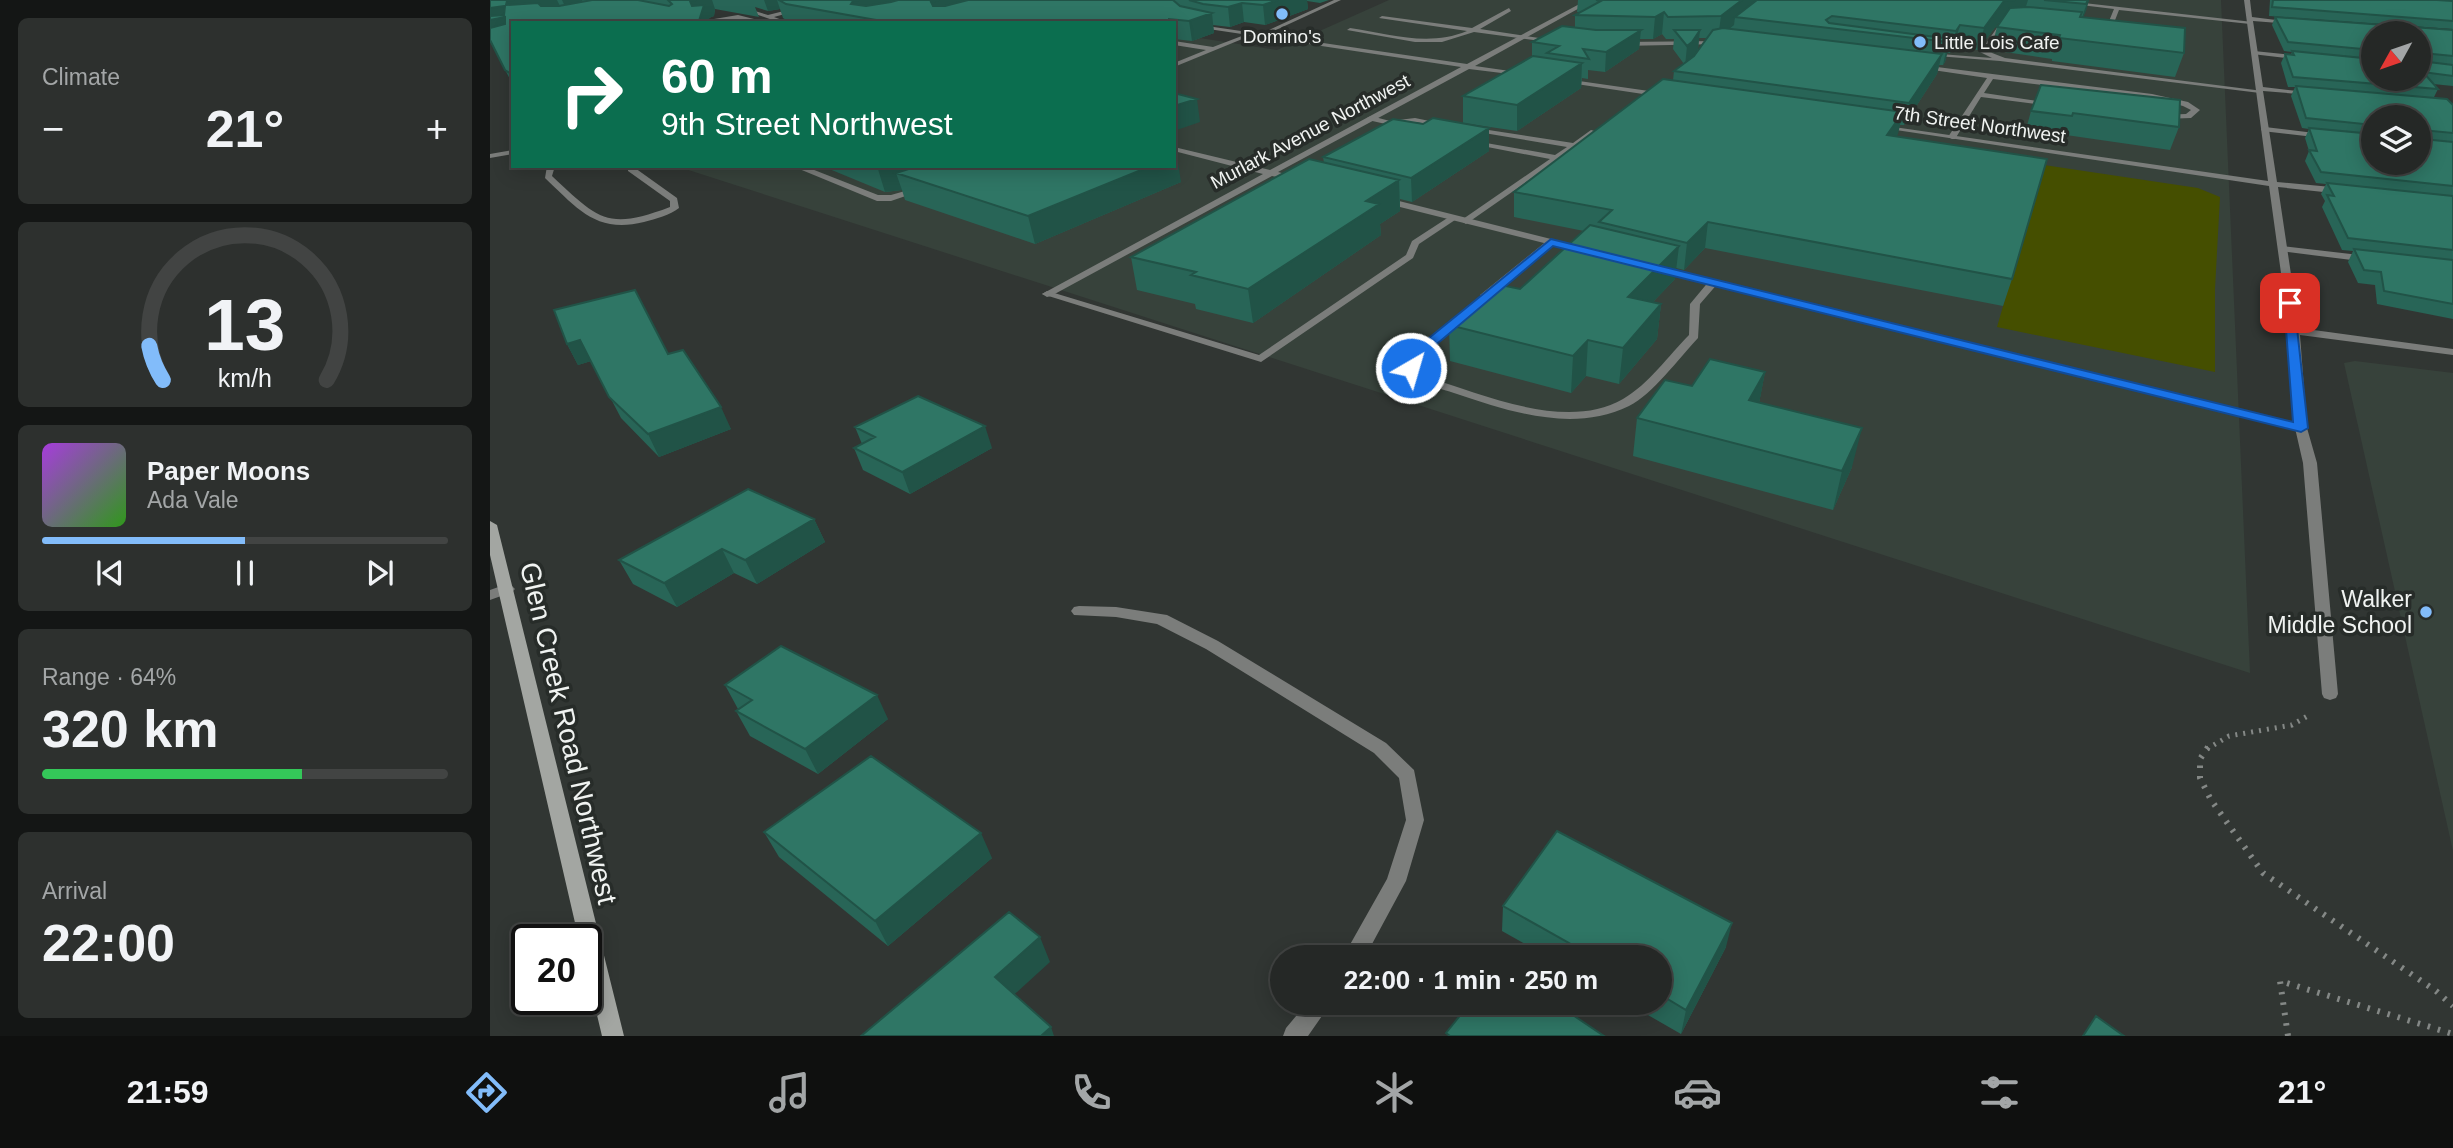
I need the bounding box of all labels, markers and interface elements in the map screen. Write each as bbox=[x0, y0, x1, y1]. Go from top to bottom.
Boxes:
marker: Domino's bbox=[1274, 6, 1290, 22]
north arrow bbox=[2361, 21, 2431, 91]
map controls bbox=[2361, 21, 2431, 175]
place label: Domino's bbox=[1243, 26, 1321, 47]
place label: Little Lois Cafe bbox=[1934, 32, 2060, 53]
marker: Little Lois Cafe bbox=[1912, 34, 1928, 50]
icon: right bbox=[546, 49, 637, 140]
text: 60 m bbox=[661, 49, 773, 103]
text: Climate bbox=[42, 64, 120, 90]
street label: Murlark Avenue Northwest bbox=[1207, 70, 1414, 193]
text: 21° bbox=[206, 100, 284, 158]
street label: 7th Street Northwest bbox=[1893, 102, 2068, 147]
button: layers bbox=[2361, 105, 2431, 175]
text: 9th Street Northwest bbox=[661, 106, 953, 142]
text: − bbox=[42, 108, 64, 150]
text: + bbox=[426, 108, 448, 150]
pin bbox=[2260, 273, 2320, 333]
icon: arrive bbox=[2271, 284, 2309, 322]
text: 13 bbox=[205, 285, 285, 366]
position arrow bbox=[1374, 331, 1448, 405]
text: km/h bbox=[218, 364, 272, 392]
text: Paper Moons bbox=[147, 456, 310, 486]
text: Ada Vale bbox=[147, 487, 239, 513]
icon: previous bbox=[91, 554, 129, 592]
icon: pause bbox=[226, 554, 264, 592]
icon: next bbox=[361, 554, 399, 592]
street label: Glen Creek Road Northwest bbox=[514, 559, 623, 907]
place label: Walker Middle School bbox=[2268, 586, 2412, 638]
marker: Walker Middle School bbox=[2418, 604, 2434, 620]
text: Range · 64% bbox=[42, 664, 176, 690]
text: 320 km bbox=[42, 700, 218, 758]
text: Arrival bbox=[42, 878, 107, 904]
text: 22:00 bbox=[42, 914, 175, 972]
speed limit sign: 20 bbox=[511, 924, 602, 1015]
text: 22:00 · 1 min · 250 m bbox=[1344, 965, 1598, 995]
icon: directions bbox=[462, 1068, 511, 1117]
icon: music bbox=[765, 1068, 814, 1117]
icon: phone bbox=[1067, 1068, 1116, 1117]
icon: climate bbox=[1370, 1068, 1419, 1117]
icon: car bbox=[1673, 1068, 1722, 1117]
icon: filters bbox=[1975, 1068, 2024, 1117]
text: 21:59 bbox=[127, 1074, 209, 1110]
text: 21° bbox=[2278, 1074, 2326, 1110]

